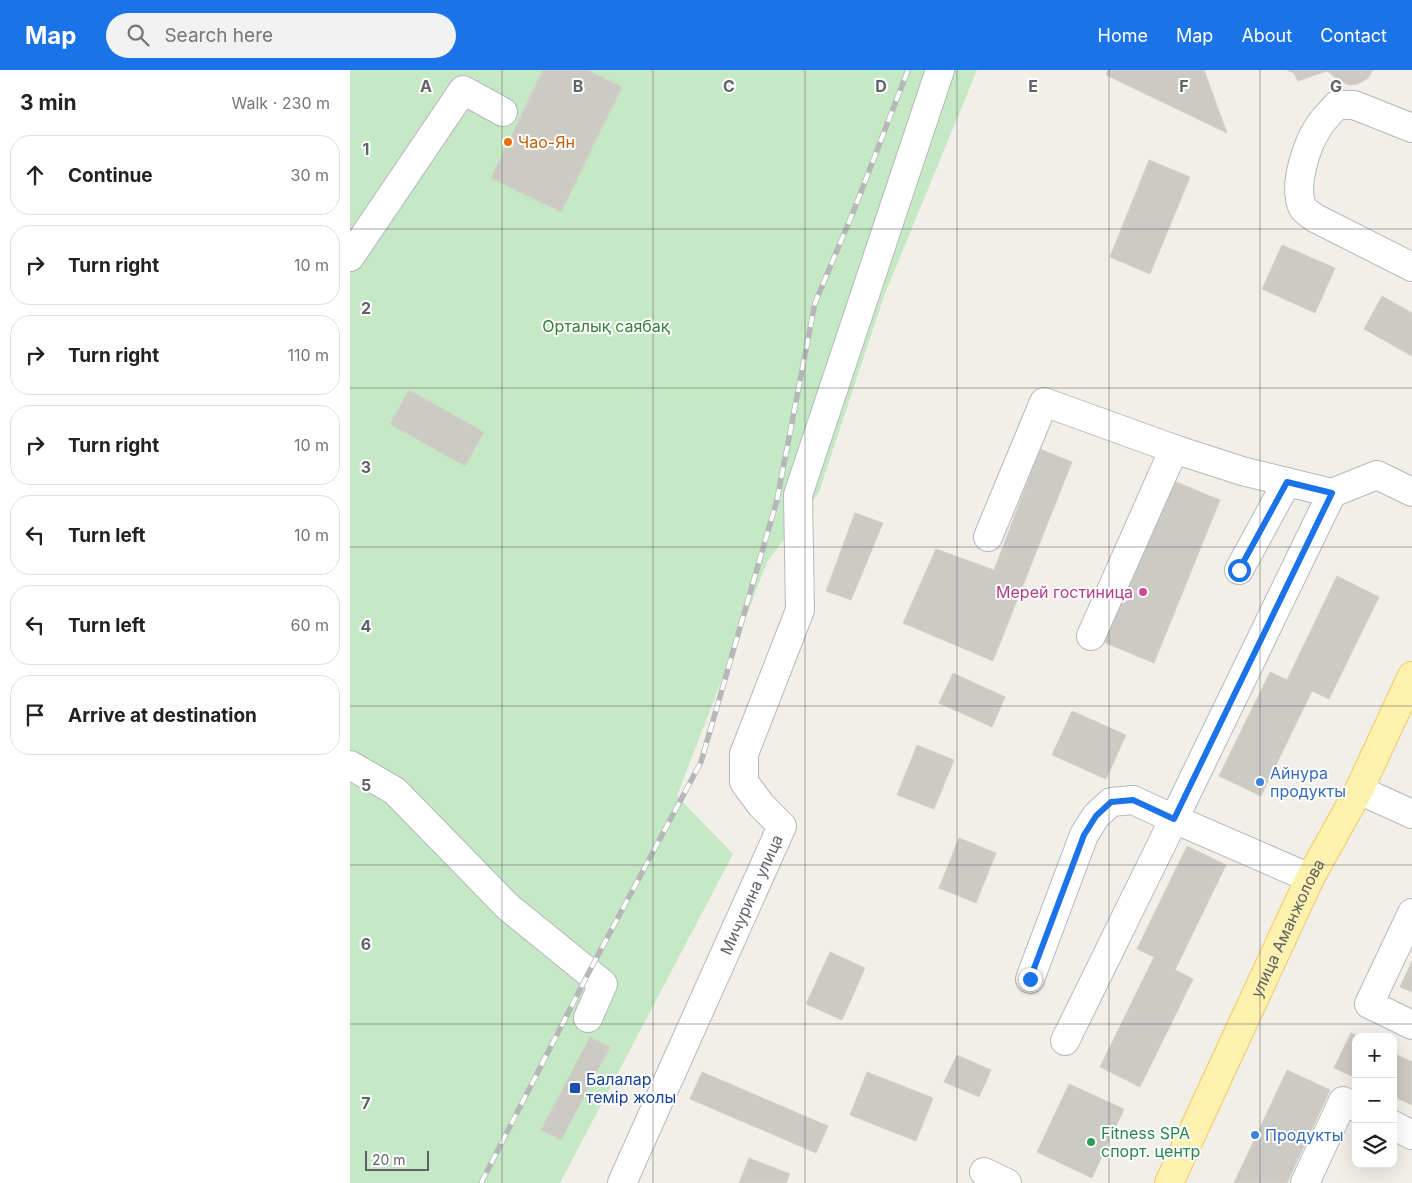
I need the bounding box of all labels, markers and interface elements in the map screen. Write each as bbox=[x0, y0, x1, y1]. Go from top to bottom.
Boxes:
search box bbox=[106, 13, 456, 58]
text: Map bbox=[25, 21, 76, 50]
icon: search bbox=[124, 21, 152, 49]
text: Search here bbox=[164, 24, 273, 47]
text: Home bbox=[1098, 25, 1148, 46]
text: Map bbox=[1176, 25, 1213, 46]
text: About bbox=[1241, 25, 1292, 46]
text: Contact bbox=[1320, 25, 1387, 46]
text: A bbox=[420, 76, 432, 96]
text: B bbox=[573, 76, 583, 96]
text: C bbox=[723, 76, 735, 96]
text: D bbox=[875, 76, 887, 96]
text: E bbox=[1028, 76, 1038, 96]
text: F bbox=[1179, 76, 1189, 96]
text: G bbox=[1330, 76, 1342, 96]
text: 3 min bbox=[20, 90, 76, 115]
text: Walk · 230 m bbox=[232, 93, 330, 113]
place label: Чао-Ян bbox=[518, 132, 575, 152]
marker: Чао-Ян bbox=[502, 136, 514, 148]
text: 1 bbox=[363, 139, 369, 159]
icon: ahead bbox=[21, 161, 49, 189]
text: Continue bbox=[68, 164, 153, 187]
text: 30 m bbox=[291, 165, 329, 185]
icon: right bbox=[21, 251, 49, 279]
text: Turn right bbox=[68, 254, 159, 277]
text: 10 m bbox=[294, 255, 329, 275]
text: 2 bbox=[361, 298, 371, 318]
park label: Орталық саябақ bbox=[542, 316, 670, 336]
icon: right bbox=[21, 341, 49, 369]
text: Turn right bbox=[68, 344, 159, 367]
text: 110 m bbox=[287, 345, 329, 365]
icon: right bbox=[21, 431, 49, 459]
text: Turn right bbox=[68, 434, 159, 457]
text: 10 m bbox=[294, 435, 329, 455]
text: 3 bbox=[361, 457, 371, 477]
icon: left bbox=[21, 521, 49, 549]
text: Turn left bbox=[68, 524, 146, 547]
text: 10 m bbox=[294, 525, 329, 545]
route start bbox=[1228, 559, 1251, 582]
place label: Мерей гостиница bbox=[996, 582, 1133, 602]
marker: Мерей гостиница bbox=[1137, 586, 1149, 598]
icon: left bbox=[21, 611, 49, 639]
text: Turn left bbox=[68, 614, 146, 637]
text: 60 m bbox=[290, 615, 329, 635]
text: 4 bbox=[361, 616, 372, 636]
icon: arrive bbox=[21, 701, 49, 729]
text: Arrive at destination bbox=[68, 704, 257, 727]
place label: Айнура продукты bbox=[1270, 763, 1346, 801]
text: 5 bbox=[361, 775, 371, 795]
marker: Айнура продукты bbox=[1254, 776, 1266, 788]
street label: Мичурина улица bbox=[716, 831, 787, 958]
street label: улица Аманжолова bbox=[1246, 855, 1329, 1001]
text: 6 bbox=[361, 934, 371, 954]
route end bbox=[1019, 968, 1042, 991]
map controls bbox=[1352, 1033, 1397, 1168]
button: + bbox=[1352, 1033, 1397, 1078]
place label: Балалар темір жолы bbox=[586, 1069, 676, 1107]
button: − bbox=[1352, 1078, 1397, 1123]
marker: Балалар темір жолы bbox=[568, 1081, 582, 1095]
text: 7 bbox=[361, 1093, 371, 1113]
place label: Fitness SPA спорт. центр bbox=[1101, 1123, 1200, 1161]
button: layers bbox=[1352, 1123, 1397, 1168]
place label: Продукты bbox=[1265, 1125, 1343, 1145]
marker: Продукты bbox=[1249, 1129, 1261, 1141]
marker: Fitness SPA спорт. центр bbox=[1085, 1136, 1097, 1148]
scale bar bbox=[365, 1148, 429, 1171]
text: 20 m bbox=[372, 1151, 406, 1168]

